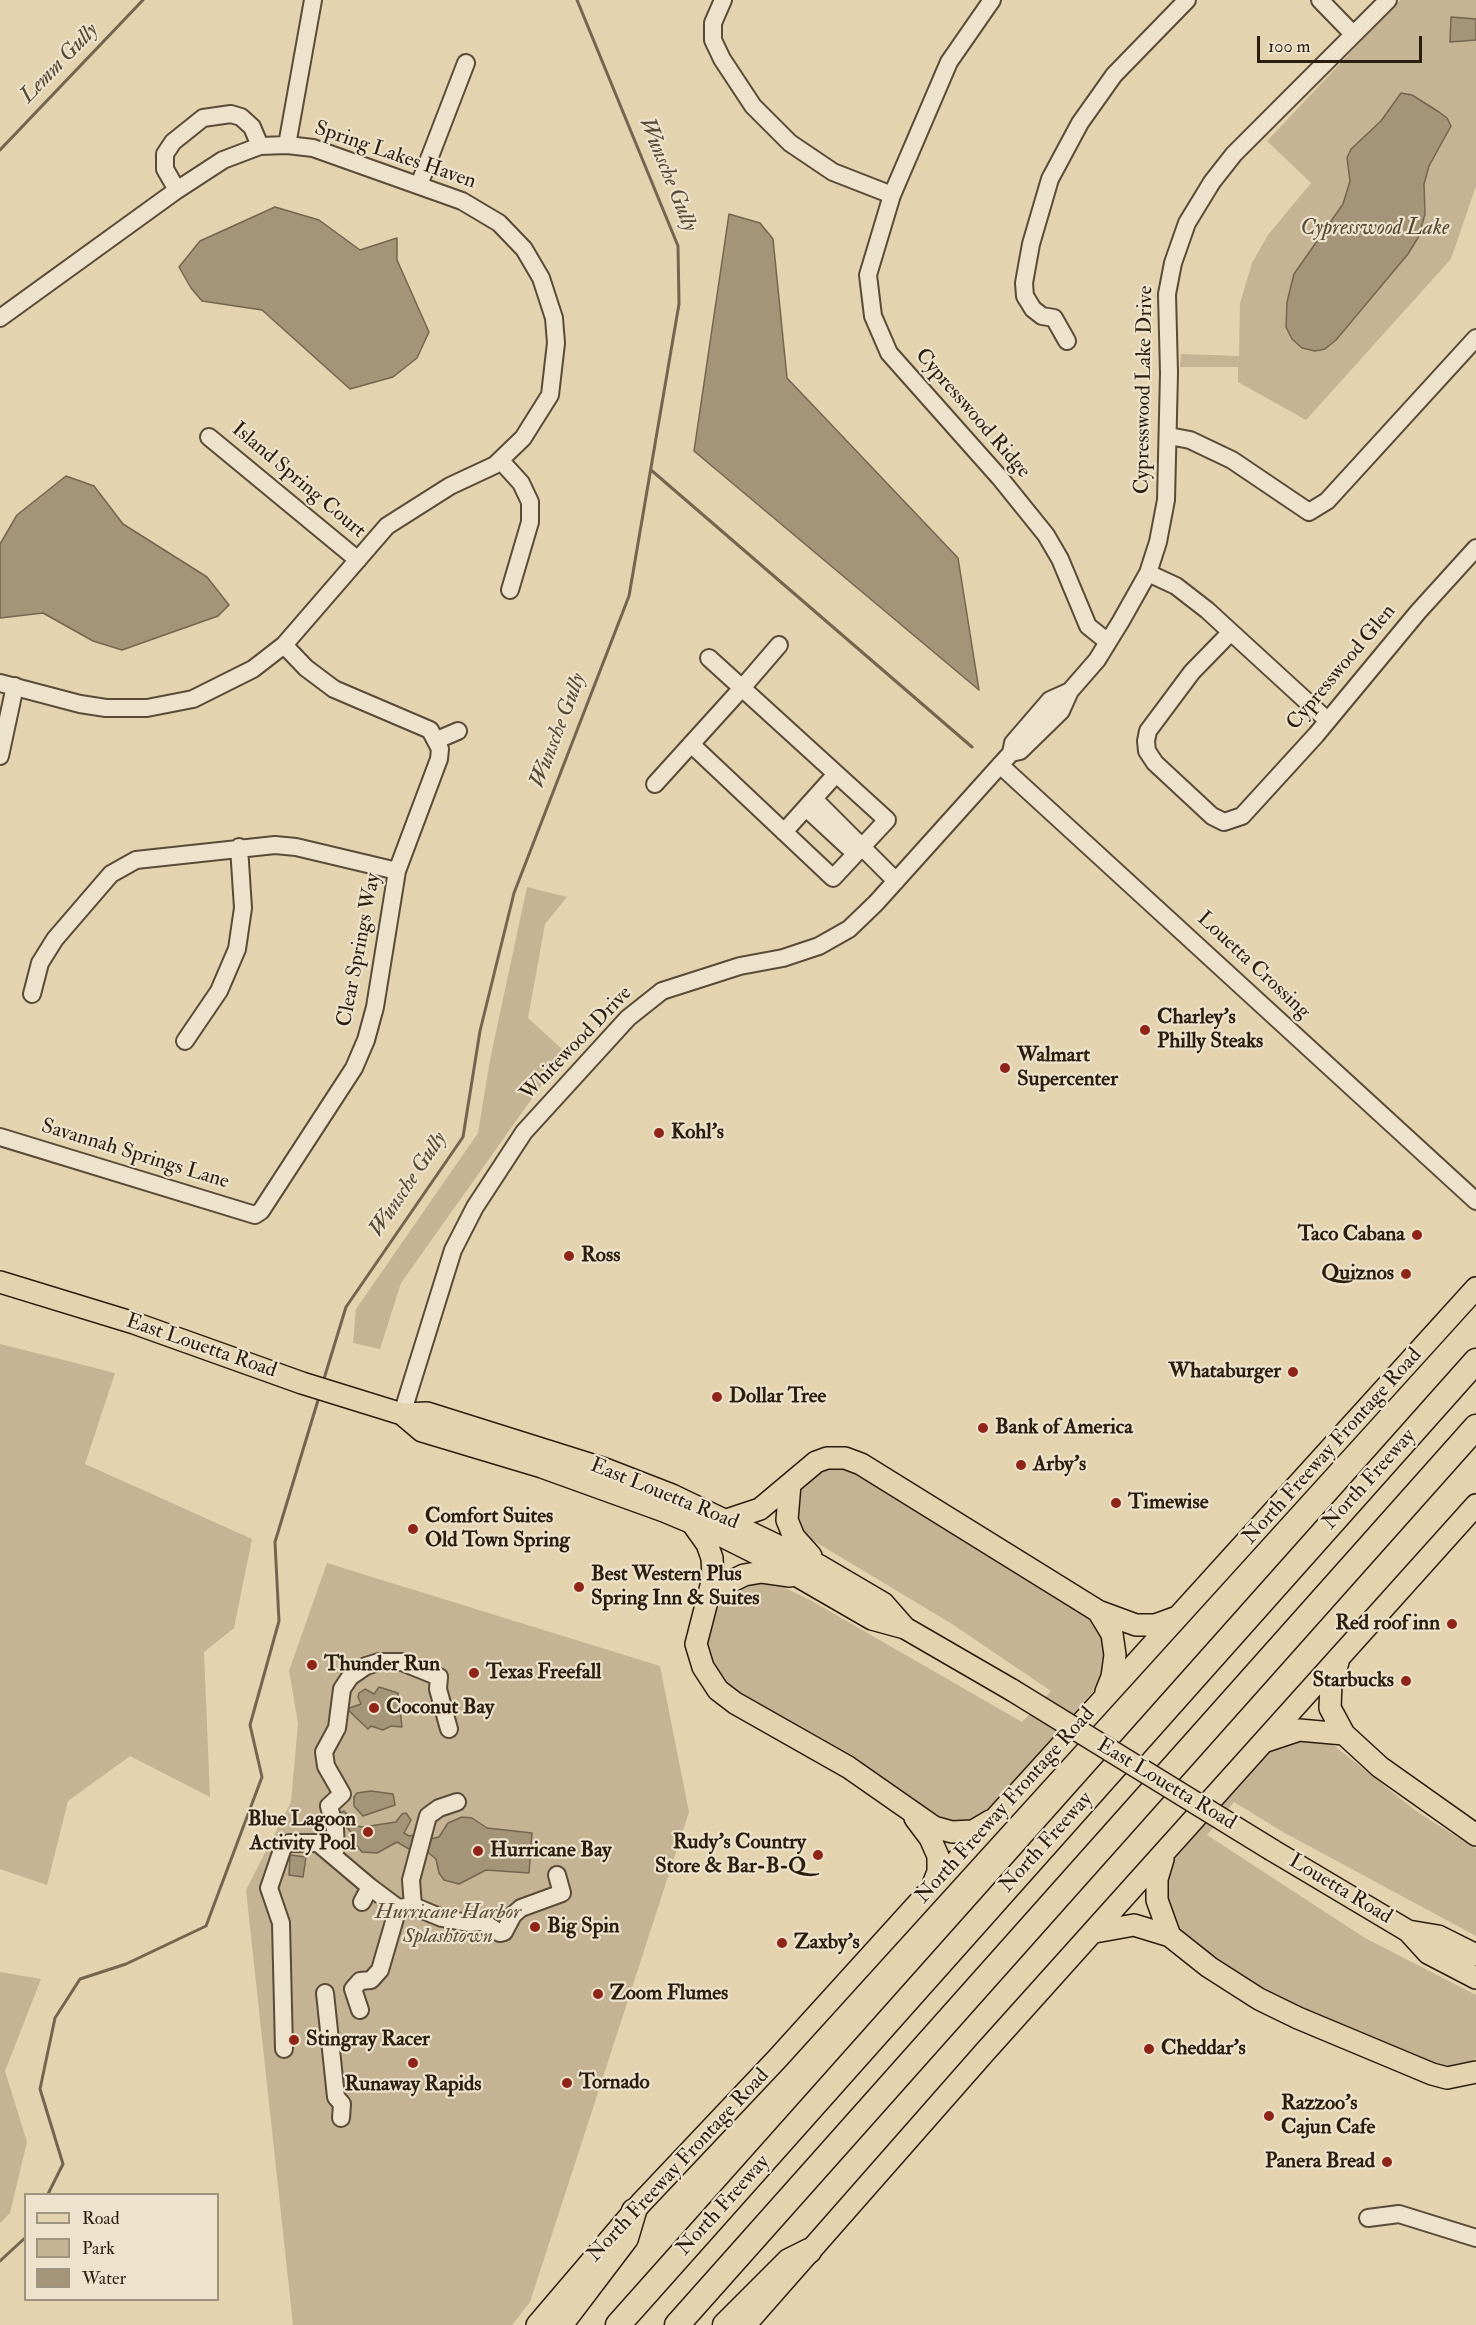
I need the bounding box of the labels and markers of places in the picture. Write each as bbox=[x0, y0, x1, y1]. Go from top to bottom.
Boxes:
place label: Charley's Philly Steaks bbox=[1157, 1005, 1263, 1055]
marker: Charley's Philly Steaks bbox=[1138, 1023, 1152, 1037]
place label: Walmart Supercenter bbox=[1017, 1043, 1118, 1093]
marker: Walmart Supercenter bbox=[998, 1061, 1012, 1075]
place label: Kohl's bbox=[671, 1120, 724, 1146]
marker: Kohl's bbox=[652, 1126, 666, 1140]
place label: Taco Cabana bbox=[1298, 1222, 1405, 1248]
marker: Taco Cabana bbox=[1410, 1228, 1424, 1242]
place label: Ross bbox=[581, 1243, 620, 1269]
marker: Ross bbox=[562, 1249, 576, 1263]
place label: Quiznos bbox=[1322, 1261, 1394, 1287]
marker: Quiznos bbox=[1399, 1267, 1413, 1281]
place label: Whataburger bbox=[1169, 1359, 1281, 1385]
marker: Whataburger bbox=[1286, 1365, 1300, 1379]
place label: Dollar Tree bbox=[729, 1384, 826, 1410]
marker: Dollar Tree bbox=[710, 1390, 724, 1404]
place label: Bank of America bbox=[995, 1415, 1133, 1441]
marker: Bank of America bbox=[976, 1421, 990, 1435]
place label: Arby's bbox=[1033, 1452, 1086, 1478]
marker: Arby's bbox=[1014, 1458, 1028, 1472]
place label: Timewise bbox=[1128, 1490, 1208, 1516]
marker: Timewise bbox=[1109, 1496, 1123, 1510]
place label: Comfort Suites Old Town Spring bbox=[425, 1504, 570, 1554]
marker: Comfort Suites Old Town Spring bbox=[406, 1522, 420, 1536]
place label: Best Western Plus Spring Inn & Suites bbox=[591, 1562, 759, 1612]
marker: Best Western Plus Spring Inn & Suites bbox=[572, 1580, 586, 1594]
place label: Red roof inn bbox=[1335, 1611, 1440, 1637]
marker: Red roof inn bbox=[1445, 1617, 1459, 1631]
place label: Thunder Run bbox=[324, 1652, 440, 1678]
marker: Thunder Run bbox=[305, 1658, 319, 1672]
place label: Texas Freefall bbox=[486, 1660, 601, 1686]
marker: Texas Freefall bbox=[467, 1666, 481, 1680]
place label: Starbucks bbox=[1312, 1668, 1394, 1694]
marker: Starbucks bbox=[1399, 1674, 1413, 1688]
place label: Coconut Bay bbox=[386, 1695, 494, 1721]
marker: Coconut Bay bbox=[367, 1701, 381, 1715]
place label: Blue Lagoon Activity Pool bbox=[248, 1807, 356, 1857]
marker: Blue Lagoon Activity Pool bbox=[361, 1825, 375, 1839]
place label: Rudy's Country Store & Bar-B-Q bbox=[655, 1830, 806, 1880]
place label: Hurricane Bay bbox=[490, 1838, 612, 1864]
marker: Hurricane Bay bbox=[471, 1844, 485, 1858]
marker: Rudy's Country Store & Bar-B-Q bbox=[811, 1848, 825, 1862]
place label: Big Spin bbox=[547, 1914, 620, 1940]
marker: Big Spin bbox=[528, 1920, 542, 1934]
place label: Zaxby's bbox=[794, 1930, 860, 1956]
marker: Zaxby's bbox=[775, 1936, 789, 1950]
place label: Zoom Flumes bbox=[610, 1981, 728, 2007]
marker: Zoom Flumes bbox=[591, 1987, 605, 2001]
place label: Stingray Racer bbox=[306, 2027, 430, 2053]
marker: Stingray Racer bbox=[287, 2033, 301, 2047]
place label: Cheddar's bbox=[1161, 2036, 1246, 2062]
marker: Cheddar's bbox=[1142, 2042, 1156, 2056]
marker: Runaway Rapids bbox=[406, 2056, 420, 2070]
place label: Tornado bbox=[579, 2070, 650, 2096]
place label: Runaway Rapids bbox=[344, 2072, 482, 2098]
marker: Tornado bbox=[560, 2076, 574, 2090]
place label: Razzoo's Cajun Cafe bbox=[1281, 2091, 1375, 2141]
marker: Razzoo's Cajun Cafe bbox=[1262, 2109, 1276, 2123]
place label: Panera Bread bbox=[1265, 2149, 1375, 2175]
marker: Panera Bread bbox=[1380, 2155, 1394, 2169]

